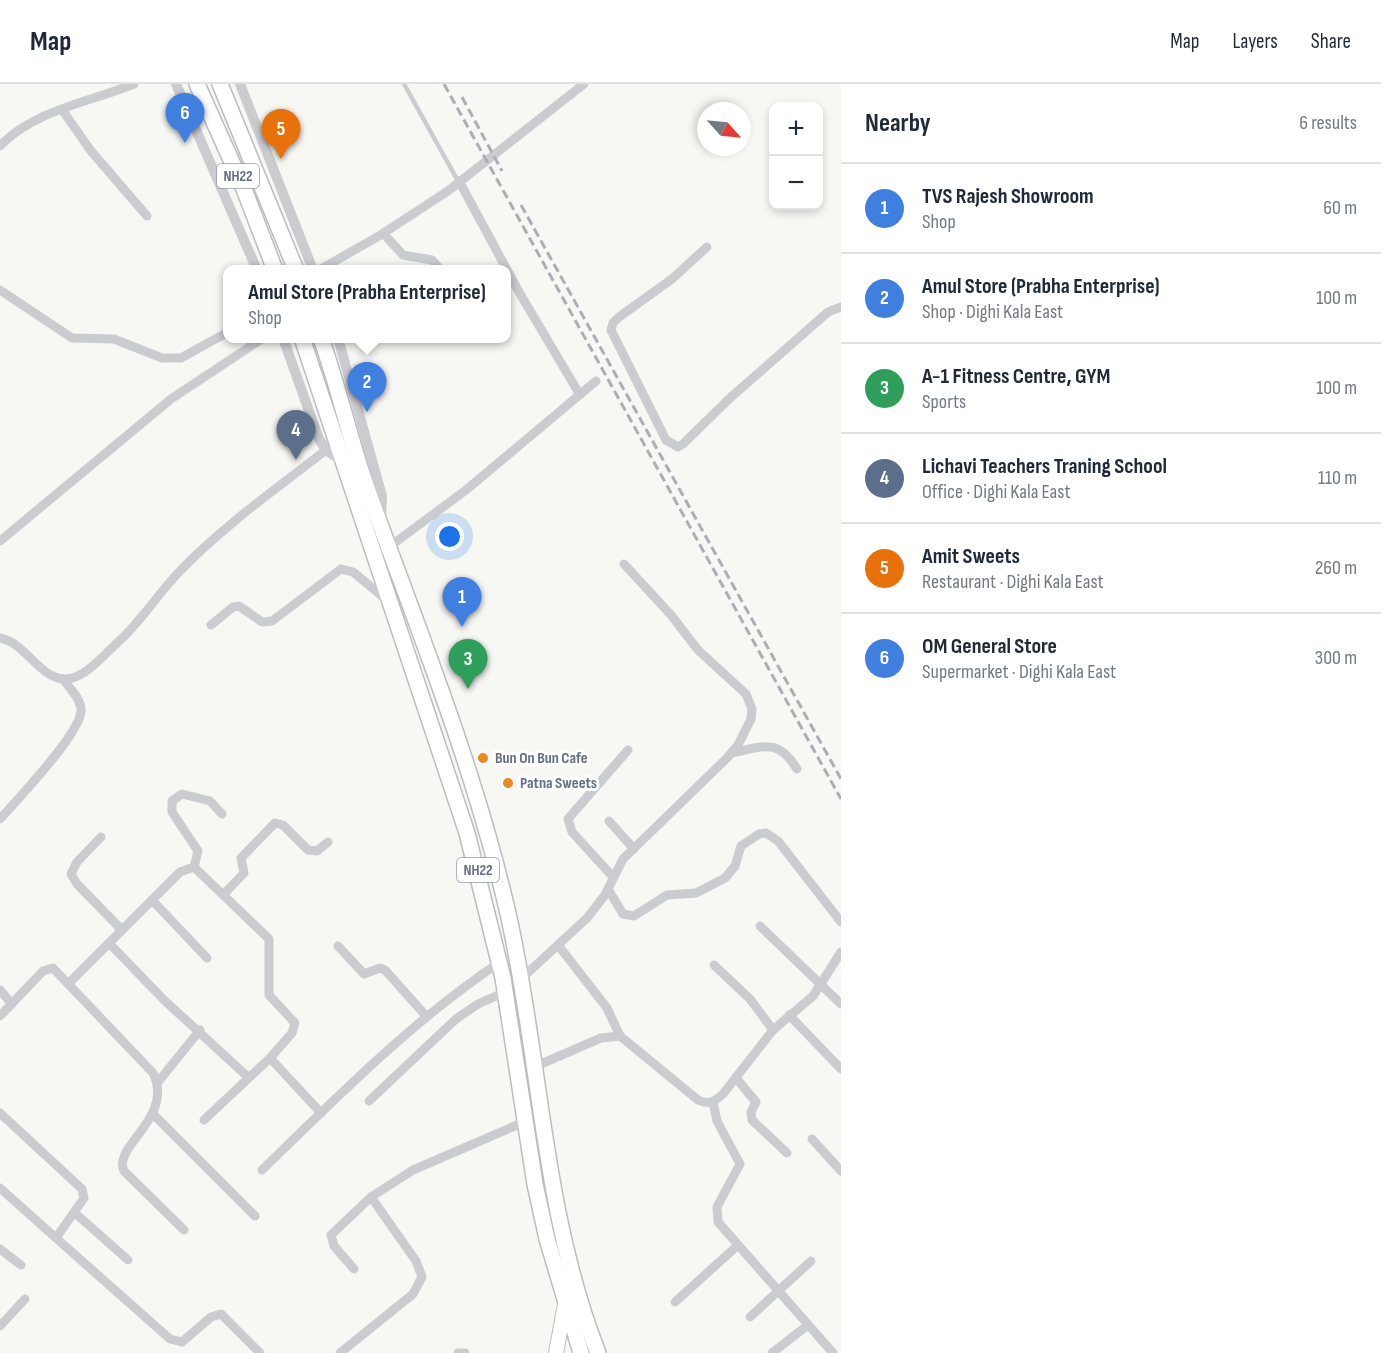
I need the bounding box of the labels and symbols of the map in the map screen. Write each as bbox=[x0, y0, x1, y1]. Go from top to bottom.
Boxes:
pin: 6 bbox=[166, 94, 204, 143]
north arrow bbox=[697, 102, 751, 156]
pin: 5 bbox=[262, 110, 300, 159]
road number: NH22 bbox=[217, 164, 259, 188]
pin: 2 bbox=[348, 362, 386, 412]
pin: 4 bbox=[276, 410, 316, 460]
your location bbox=[435, 522, 464, 551]
pin: 1 bbox=[442, 578, 482, 627]
pin: 3 bbox=[448, 640, 488, 689]
place label: Bun On Bun Cafe bbox=[495, 749, 588, 768]
marker: Bun On Bun Cafe bbox=[476, 751, 490, 765]
place label: Patna Sweets bbox=[520, 774, 597, 793]
marker: Patna Sweets bbox=[501, 776, 515, 790]
road number: NH22 bbox=[457, 858, 499, 882]

